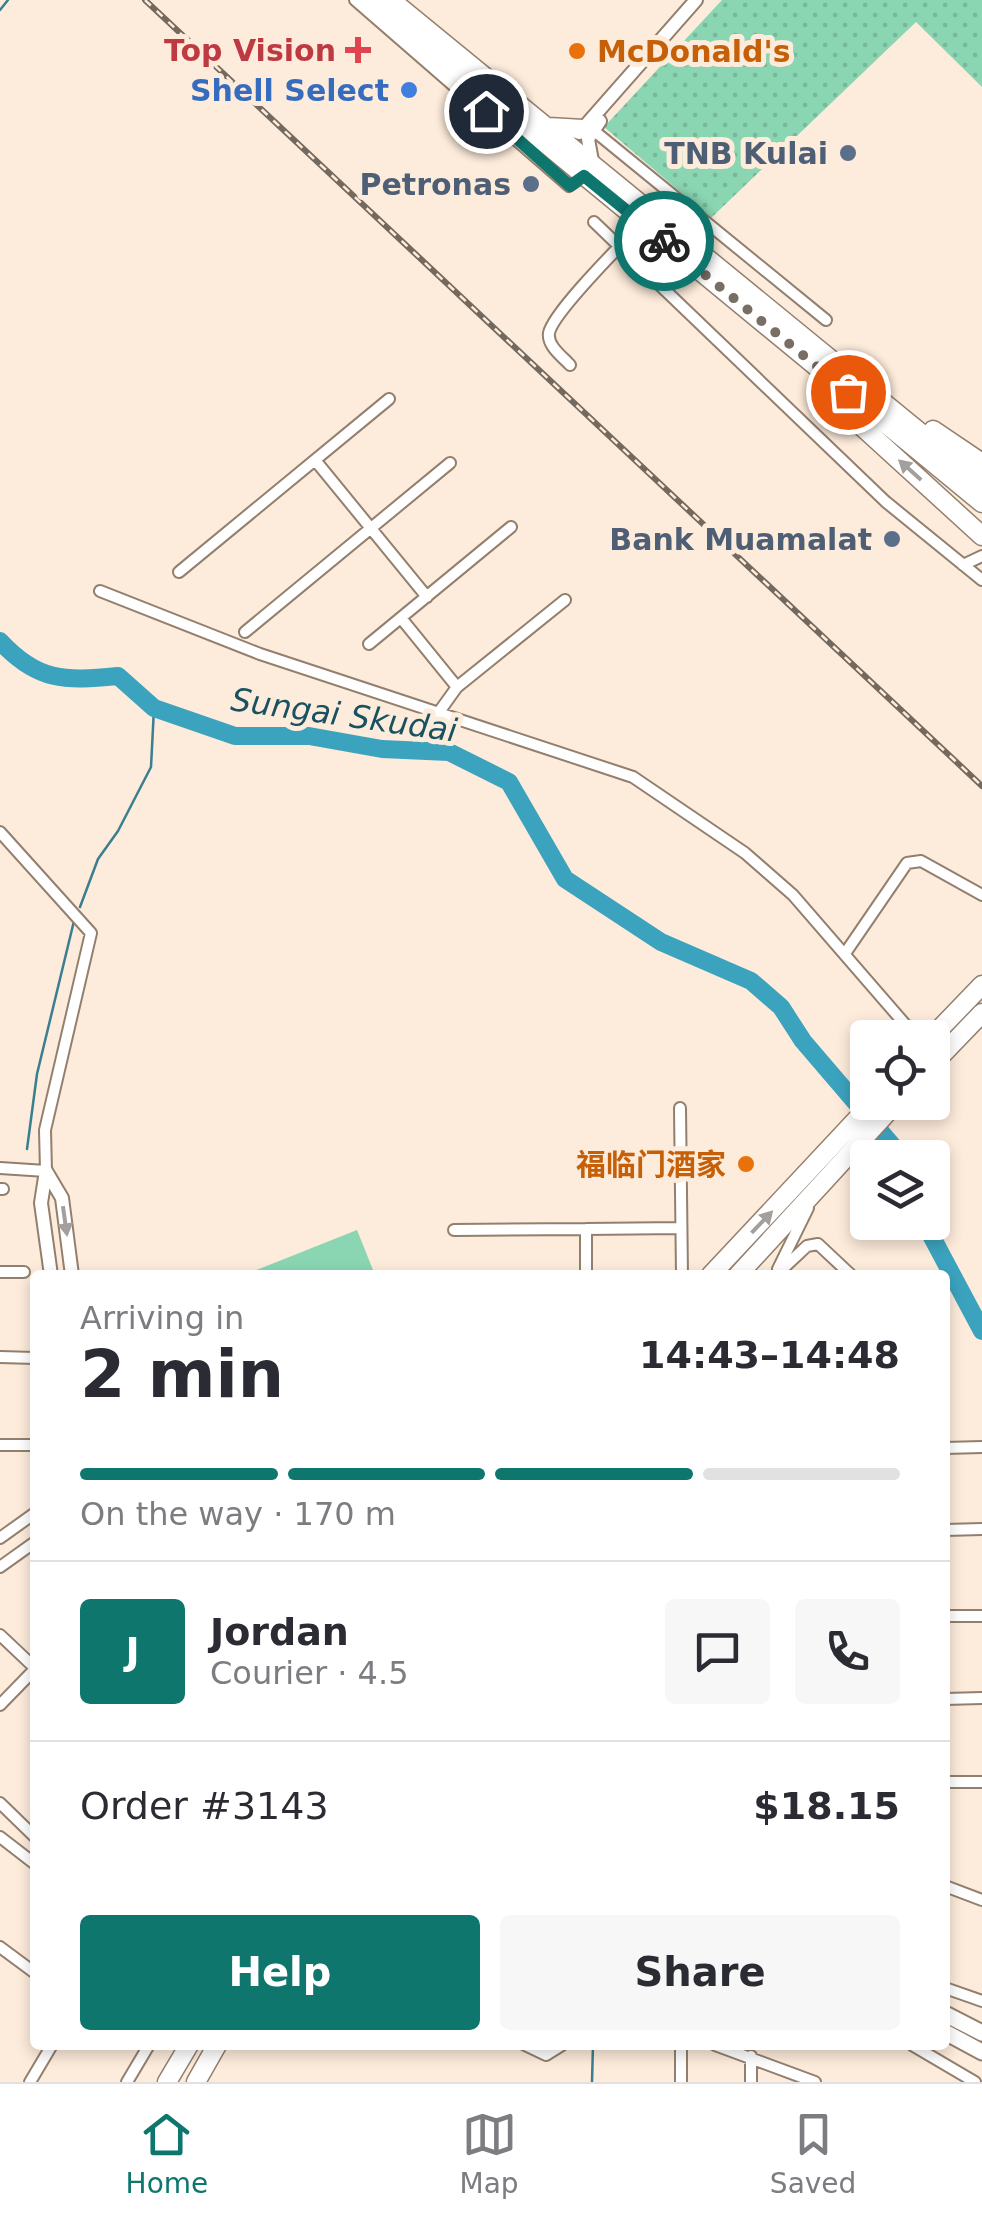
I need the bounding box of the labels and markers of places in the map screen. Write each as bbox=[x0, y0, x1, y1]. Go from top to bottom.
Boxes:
place label: Top Vision bbox=[164, 33, 336, 68]
place label: McDonald's bbox=[597, 34, 791, 69]
marker: Top Vision bbox=[345, 37, 371, 63]
marker: McDonald's bbox=[566, 40, 588, 62]
pin bbox=[444, 69, 529, 154]
place label: Shell Select bbox=[190, 73, 389, 108]
marker: Shell Select bbox=[398, 79, 420, 101]
place label: TNB Kulai bbox=[664, 136, 828, 171]
marker: TNB Kulai bbox=[837, 142, 859, 164]
place label: Petronas bbox=[359, 167, 511, 202]
marker: Petronas bbox=[520, 173, 542, 195]
pin bbox=[806, 350, 891, 435]
place label: Bank Muamalat bbox=[609, 522, 872, 557]
marker: Bank Muamalat bbox=[881, 528, 903, 550]
place label: 福临门酒家 bbox=[576, 1147, 726, 1182]
marker: 福临门酒家 bbox=[735, 1153, 757, 1175]

